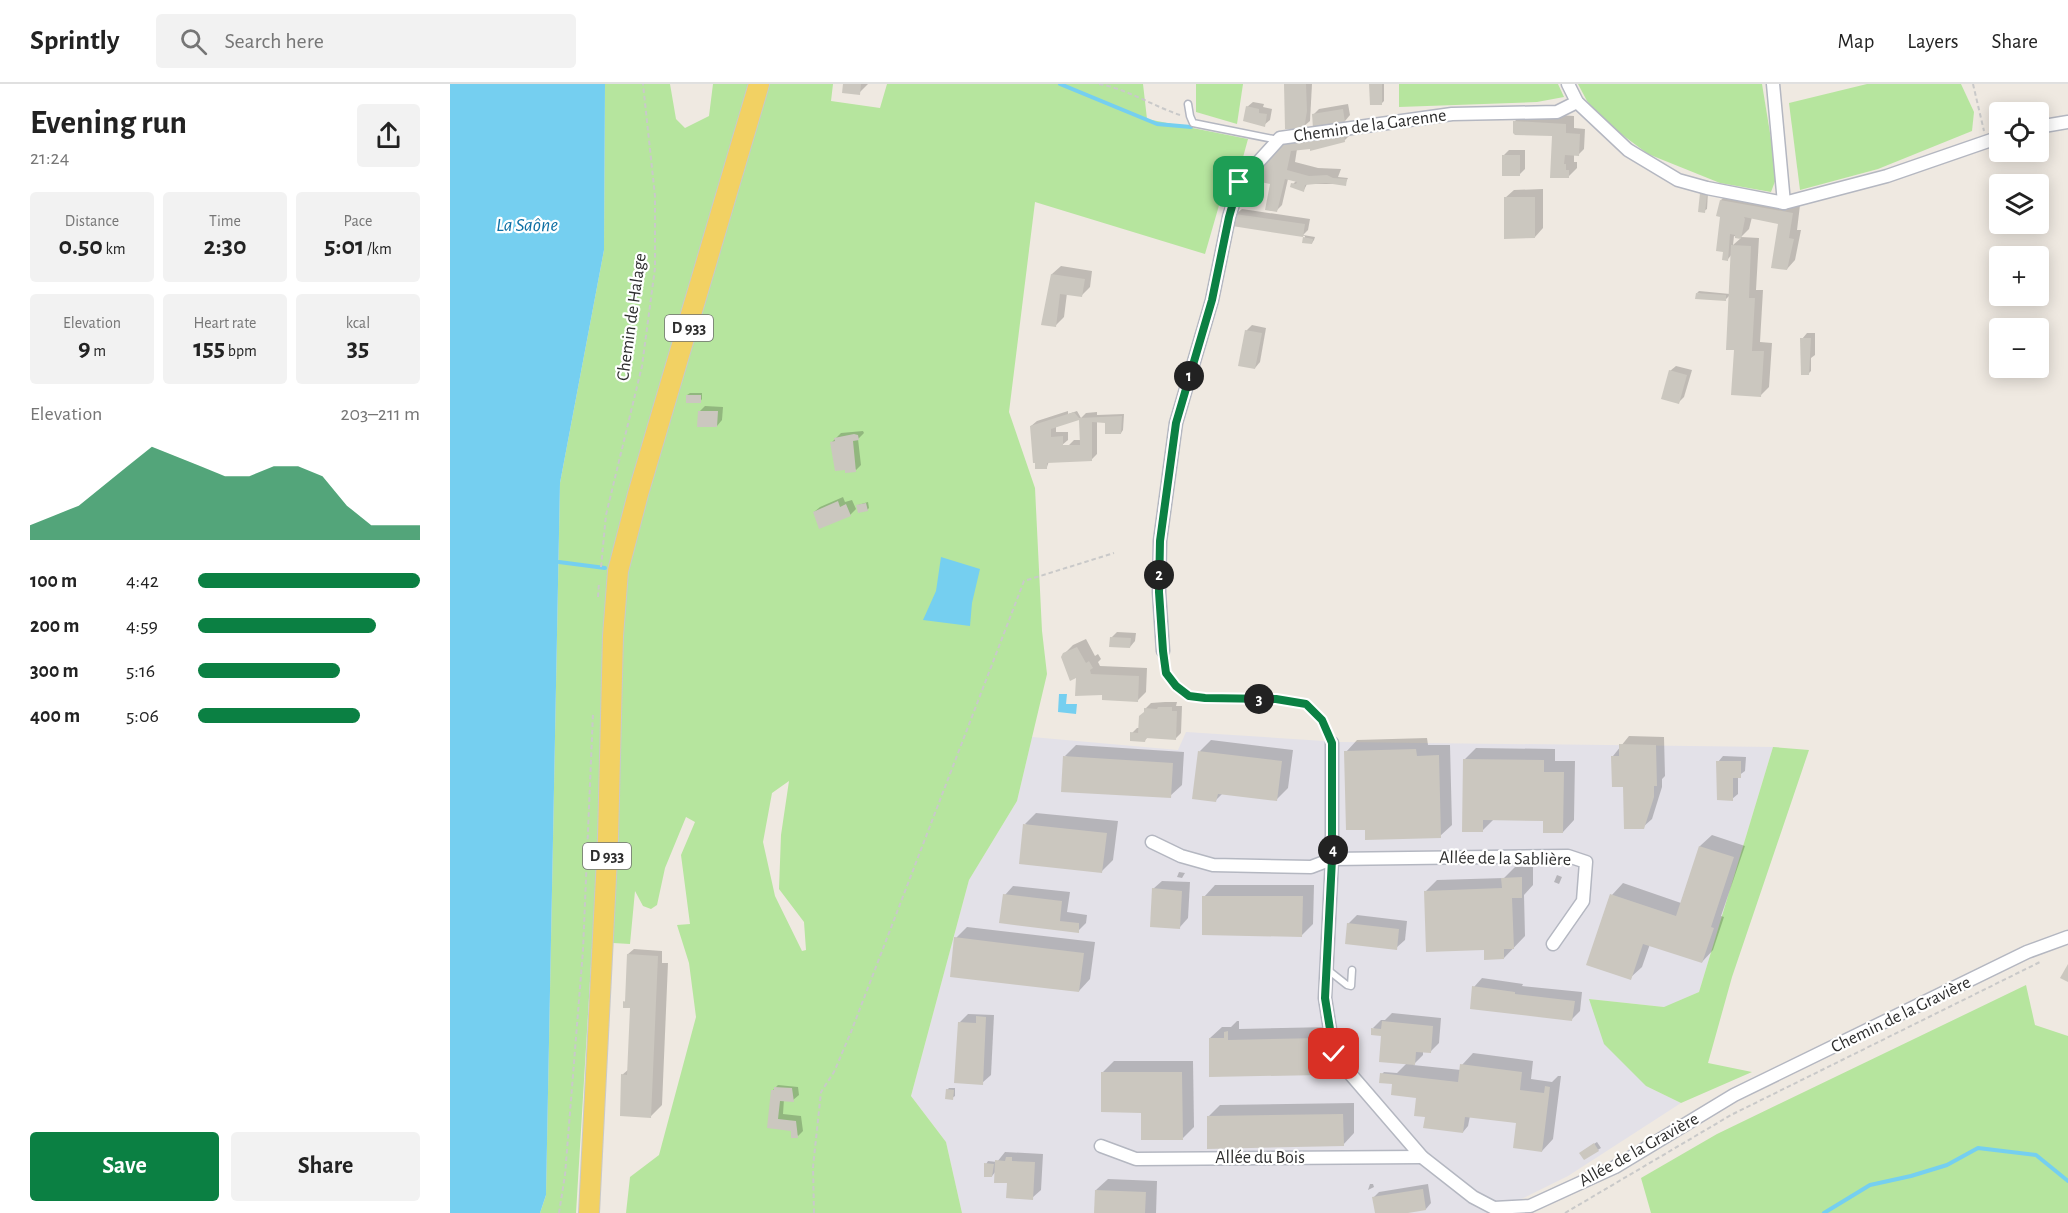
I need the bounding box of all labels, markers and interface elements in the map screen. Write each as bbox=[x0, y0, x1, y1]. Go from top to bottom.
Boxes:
search box bbox=[156, 14, 576, 68]
icon: search bbox=[177, 25, 210, 58]
text: Sprintly bbox=[30, 27, 120, 55]
text: Search here bbox=[225, 30, 324, 52]
text: Map bbox=[1838, 31, 1874, 52]
text: Layers bbox=[1907, 31, 1958, 52]
text: Share bbox=[1991, 31, 2038, 52]
map controls bbox=[1989, 102, 2049, 378]
button: locate bbox=[1989, 102, 2049, 162]
button: share bbox=[357, 104, 420, 167]
street label: Chemin de la Garenne bbox=[1293, 106, 1447, 146]
text: Evening run bbox=[30, 107, 187, 140]
text: 21:24 bbox=[30, 148, 69, 168]
pin bbox=[1213, 156, 1264, 207]
icon: arrive bbox=[1222, 165, 1255, 198]
button: layers bbox=[1989, 174, 2049, 234]
text: Distance bbox=[65, 213, 119, 229]
text: Time bbox=[209, 213, 241, 229]
text: Pace bbox=[344, 213, 372, 229]
water label: La Saône bbox=[496, 215, 558, 235]
text: 0.50 bbox=[58, 233, 103, 259]
text: 2:30 bbox=[204, 233, 246, 259]
text: 5:01 bbox=[324, 233, 364, 259]
text: km bbox=[103, 241, 126, 257]
text: /km bbox=[364, 241, 392, 257]
button: + bbox=[1989, 246, 2049, 306]
street label: Chemin de Halage bbox=[614, 252, 650, 382]
text: Elevation bbox=[63, 315, 121, 331]
text: Heart rate bbox=[194, 315, 256, 331]
text: kcal bbox=[346, 315, 370, 331]
road number: D 933 bbox=[665, 315, 713, 341]
button: − bbox=[1989, 318, 2049, 378]
text: 9 bbox=[78, 335, 91, 361]
text: 155 bbox=[193, 335, 225, 361]
text: 35 bbox=[347, 335, 369, 361]
text: m bbox=[91, 343, 106, 359]
text: bpm bbox=[225, 343, 257, 359]
pin: 1 bbox=[1174, 361, 1204, 391]
text: 1 bbox=[1186, 368, 1192, 384]
text: Elevation bbox=[30, 404, 102, 424]
text: 203–211 m bbox=[340, 404, 420, 424]
pin: 2 bbox=[1144, 560, 1174, 590]
text: 2 bbox=[1155, 567, 1163, 583]
text: 100 m bbox=[30, 571, 77, 591]
text: 4:42 bbox=[126, 571, 159, 591]
text: 200 m bbox=[30, 616, 79, 636]
text: 4:59 bbox=[126, 616, 158, 636]
text: 300 m bbox=[30, 661, 79, 681]
text: 5:16 bbox=[126, 661, 155, 681]
pin: 3 bbox=[1244, 684, 1274, 714]
text: 3 bbox=[1256, 691, 1262, 707]
text: 400 m bbox=[30, 706, 80, 726]
text: 5:06 bbox=[126, 706, 159, 726]
pin: 4 bbox=[1318, 835, 1348, 865]
text: 4 bbox=[1329, 842, 1337, 858]
road number: D 933 bbox=[583, 843, 631, 869]
street label: Allée de la Sablière bbox=[1439, 849, 1571, 869]
street label: Chemin de la Gravière bbox=[1828, 973, 1974, 1057]
pin bbox=[1308, 1028, 1359, 1079]
icon: check bbox=[1317, 1037, 1350, 1070]
street label: Allée de la Gravière bbox=[1576, 1110, 1702, 1190]
button: Save bbox=[30, 1132, 219, 1201]
button: Share bbox=[231, 1132, 420, 1201]
street label: Allée du Bois bbox=[1215, 1149, 1305, 1167]

